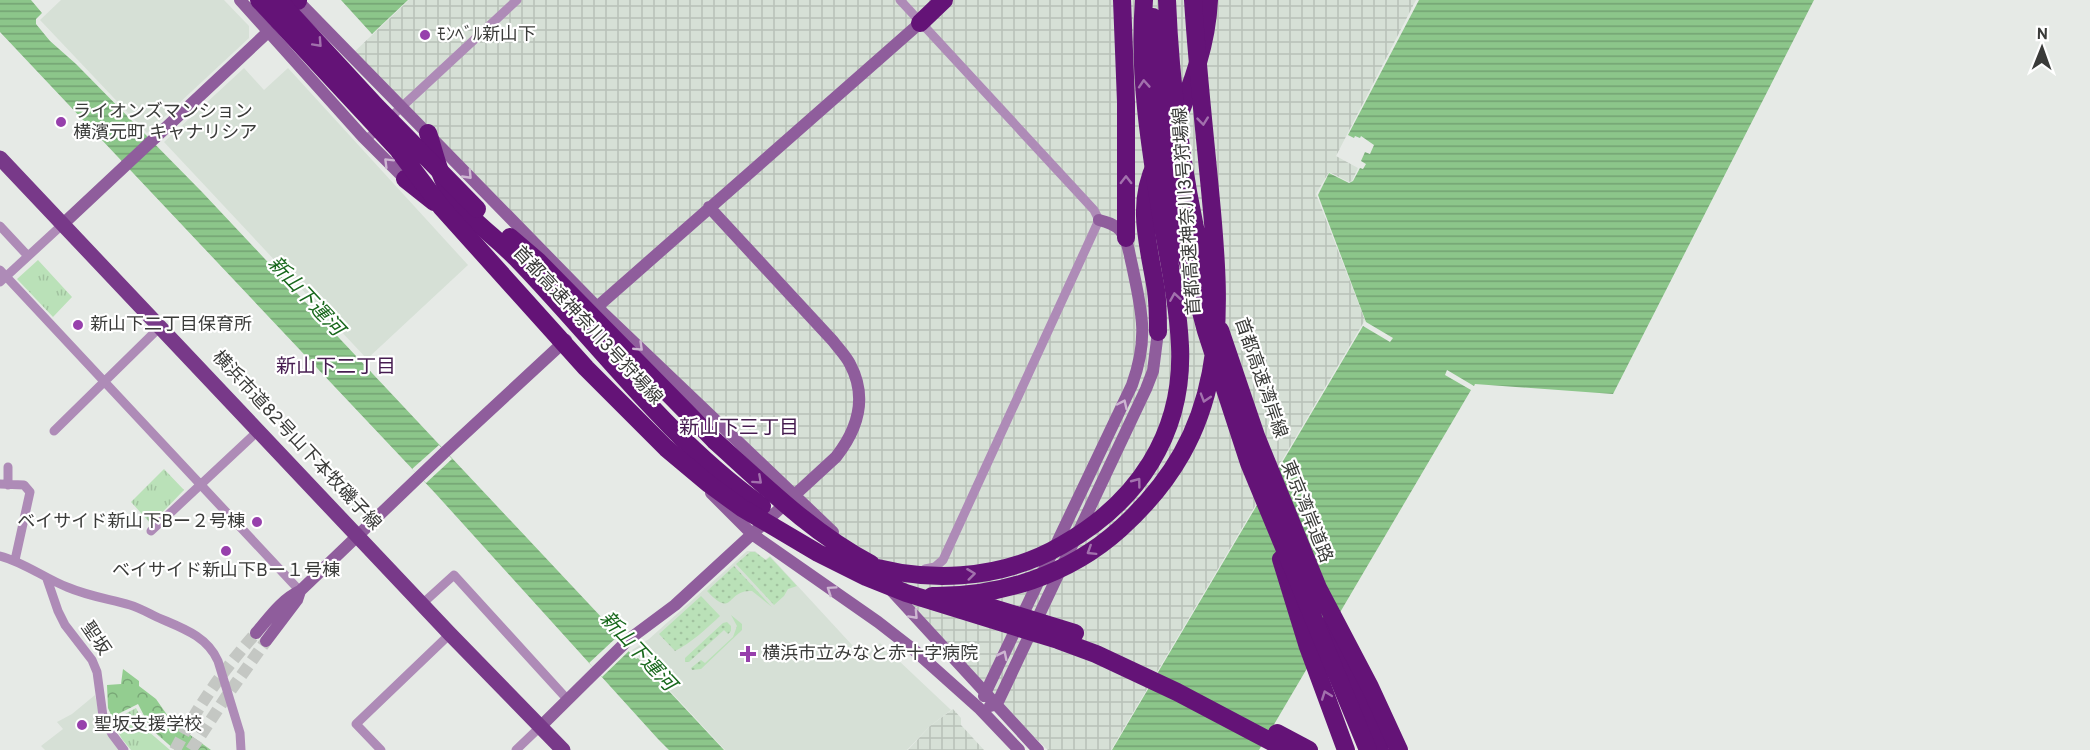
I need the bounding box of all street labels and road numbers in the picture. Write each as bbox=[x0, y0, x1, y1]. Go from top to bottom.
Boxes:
street label: 首都高速神奈川3号狩場線 bbox=[1169, 106, 1207, 316]
street label: 首都高速神奈川3号狩場線 bbox=[507, 242, 667, 410]
street label: 首都高速湾岸線 bbox=[1229, 315, 1291, 441]
street label: 横浜市道82号山下本牧磯子線 bbox=[207, 346, 385, 536]
street label: 東京湾岸道路 bbox=[1275, 458, 1337, 566]
street label: 聖坂 bbox=[75, 618, 115, 660]

